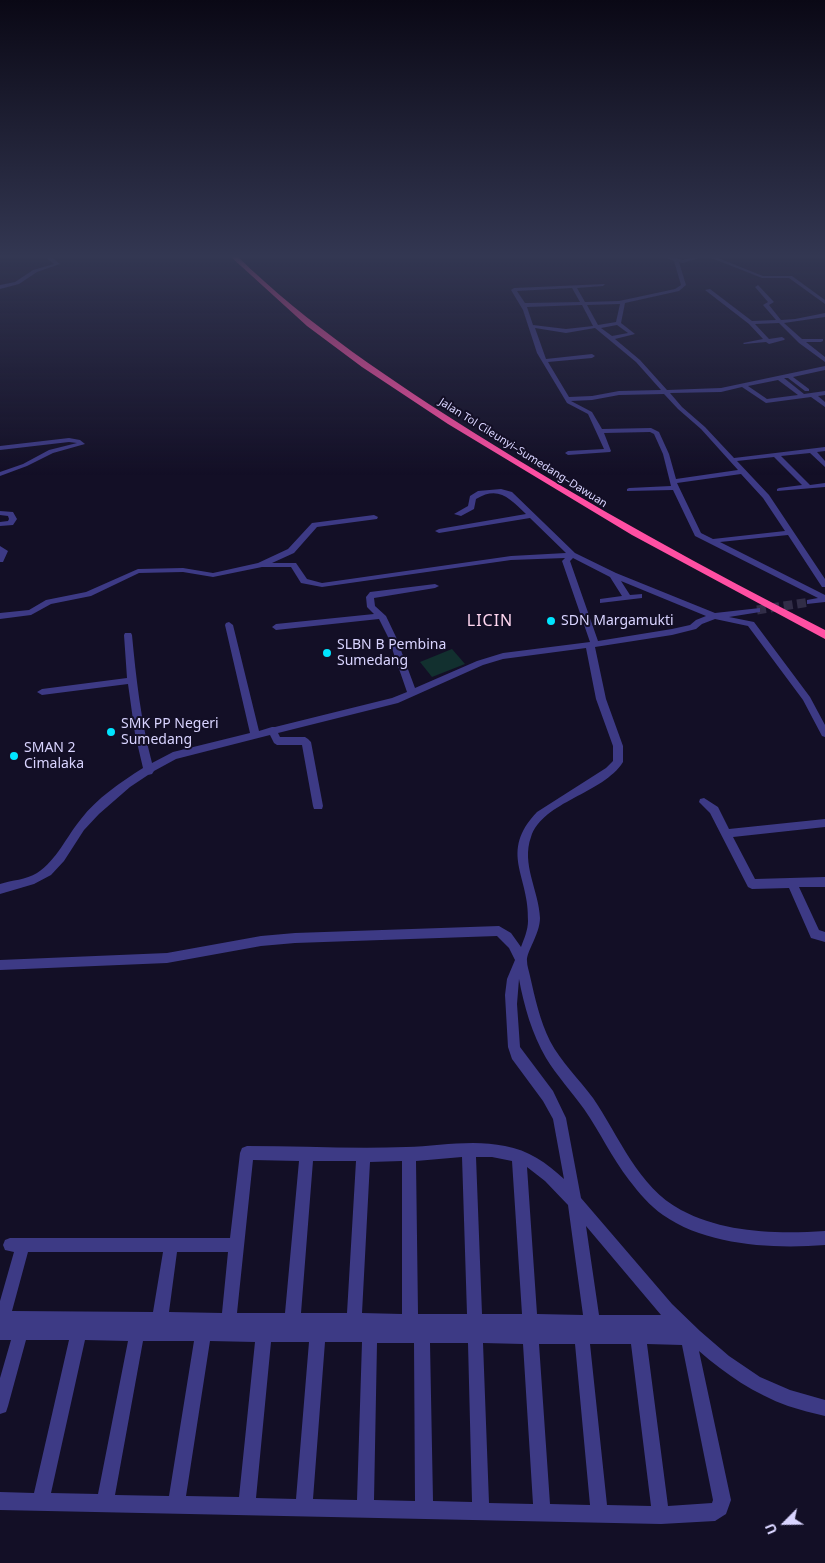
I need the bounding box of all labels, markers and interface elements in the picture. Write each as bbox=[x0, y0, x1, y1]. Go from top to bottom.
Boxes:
street label: Jalan Tol Cileunyi–Sumedang–Dawuan bbox=[436, 396, 610, 510]
district label: LICIN bbox=[466, 611, 514, 631]
place label: SDN Margamukti bbox=[561, 613, 674, 629]
marker: SDN Margamukti bbox=[545, 615, 557, 627]
place label: SLBN B Pembina Sumedang bbox=[337, 637, 446, 670]
marker: SLBN B Pembina Sumedang bbox=[321, 647, 333, 659]
place label: SMK PP Negeri Sumedang bbox=[121, 716, 219, 749]
marker: SMK PP Negeri Sumedang bbox=[105, 726, 117, 738]
place label: SMAN 2 Cimalaka bbox=[24, 740, 84, 772]
marker: SMAN 2 Cimalaka bbox=[8, 750, 20, 762]
north arrow bbox=[760, 1498, 810, 1548]
text: U bbox=[760, 1520, 782, 1538]

